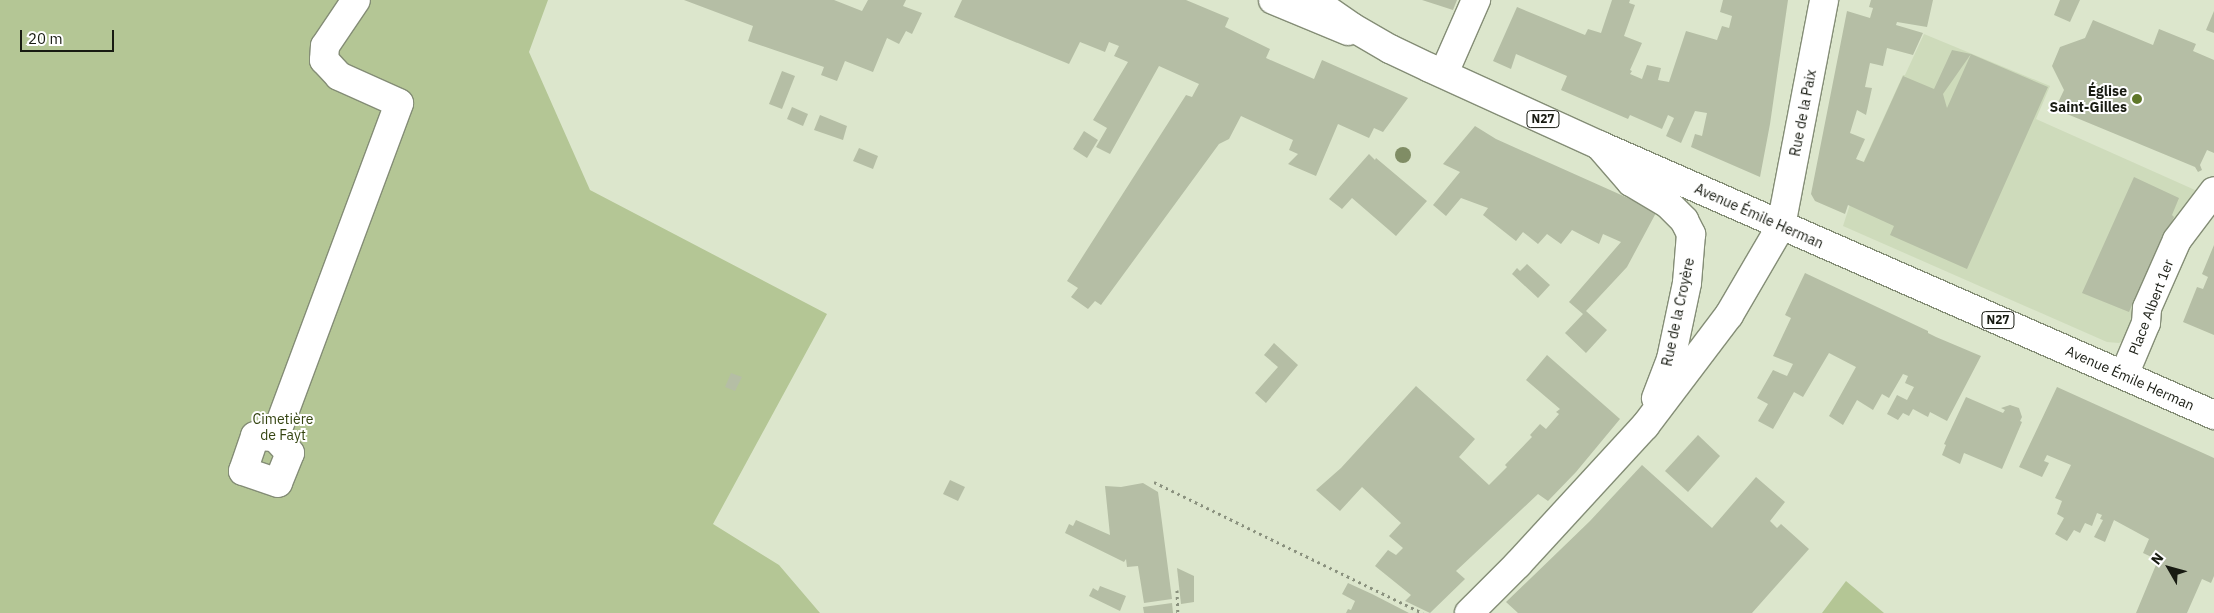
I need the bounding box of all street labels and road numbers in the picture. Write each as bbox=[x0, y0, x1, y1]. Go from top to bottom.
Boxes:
street label: Rue de la Paix bbox=[1786, 68, 1820, 158]
road number: N27 bbox=[1526, 110, 1560, 128]
street label: Avenue Émile Herman bbox=[1692, 180, 1826, 252]
street label: Rue de la Croyère bbox=[1658, 256, 1698, 368]
street label: Place Albert 1er bbox=[2125, 257, 2177, 357]
road number: N27 bbox=[1980, 310, 2016, 330]
street label: Avenue Émile Herman bbox=[2063, 342, 2197, 414]

